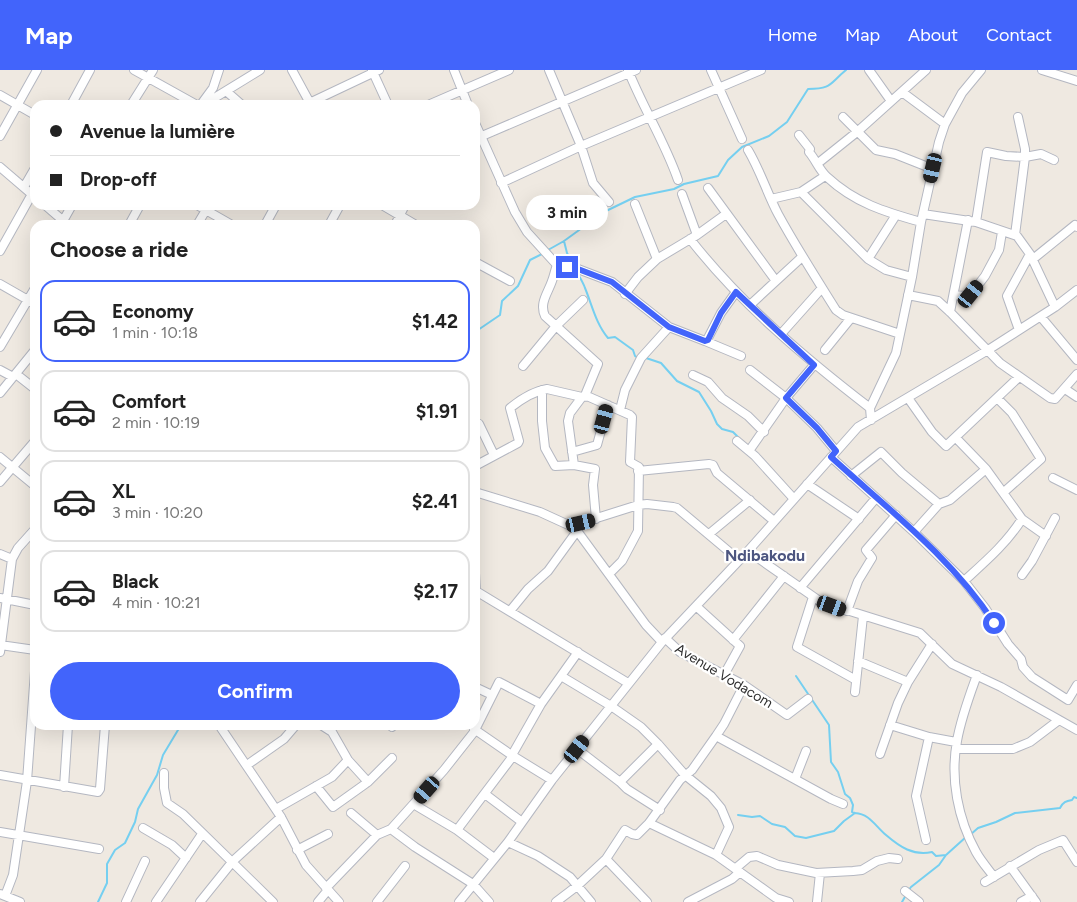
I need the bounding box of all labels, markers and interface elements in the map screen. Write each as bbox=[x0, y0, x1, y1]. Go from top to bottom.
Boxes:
text: Map bbox=[25, 21, 73, 50]
text: Home bbox=[768, 24, 817, 46]
text: Map bbox=[845, 24, 880, 46]
text: About bbox=[908, 24, 958, 46]
text: Contact bbox=[986, 24, 1052, 46]
text: Avenue la lumière bbox=[80, 120, 235, 143]
car bbox=[922, 152, 943, 184]
text: Drop-off bbox=[80, 168, 157, 191]
callout: 3 min bbox=[526, 194, 608, 230]
text: 3 min bbox=[547, 203, 587, 222]
text: Choose a ride bbox=[50, 236, 188, 263]
route end bbox=[556, 256, 578, 278]
car bbox=[955, 278, 986, 310]
icon: car bbox=[52, 299, 97, 344]
text: Economy bbox=[112, 300, 194, 323]
text: $1.42 bbox=[412, 310, 458, 333]
text: 1 min · 10:18 bbox=[112, 323, 198, 342]
icon: car bbox=[52, 389, 97, 434]
text: Comfort bbox=[112, 390, 187, 413]
text: $1.91 bbox=[416, 400, 458, 423]
car bbox=[592, 403, 615, 435]
text: 2 min · 10:19 bbox=[112, 413, 200, 432]
icon: car bbox=[52, 479, 97, 524]
text: XL bbox=[112, 480, 135, 503]
text: $2.41 bbox=[412, 490, 458, 513]
text: 3 min · 10:20 bbox=[112, 503, 203, 522]
car bbox=[564, 512, 597, 534]
district label: Ndibakodu bbox=[725, 546, 805, 565]
icon: car bbox=[52, 569, 97, 614]
text: Black bbox=[112, 570, 159, 593]
text: $2.17 bbox=[413, 580, 458, 603]
text: 4 min · 10:21 bbox=[112, 593, 201, 612]
car bbox=[815, 594, 848, 618]
route start bbox=[983, 612, 1005, 634]
street label: Avenue Vodacom bbox=[672, 640, 776, 712]
button: Confirm bbox=[50, 662, 460, 720]
car bbox=[561, 733, 592, 765]
car bbox=[411, 774, 442, 806]

